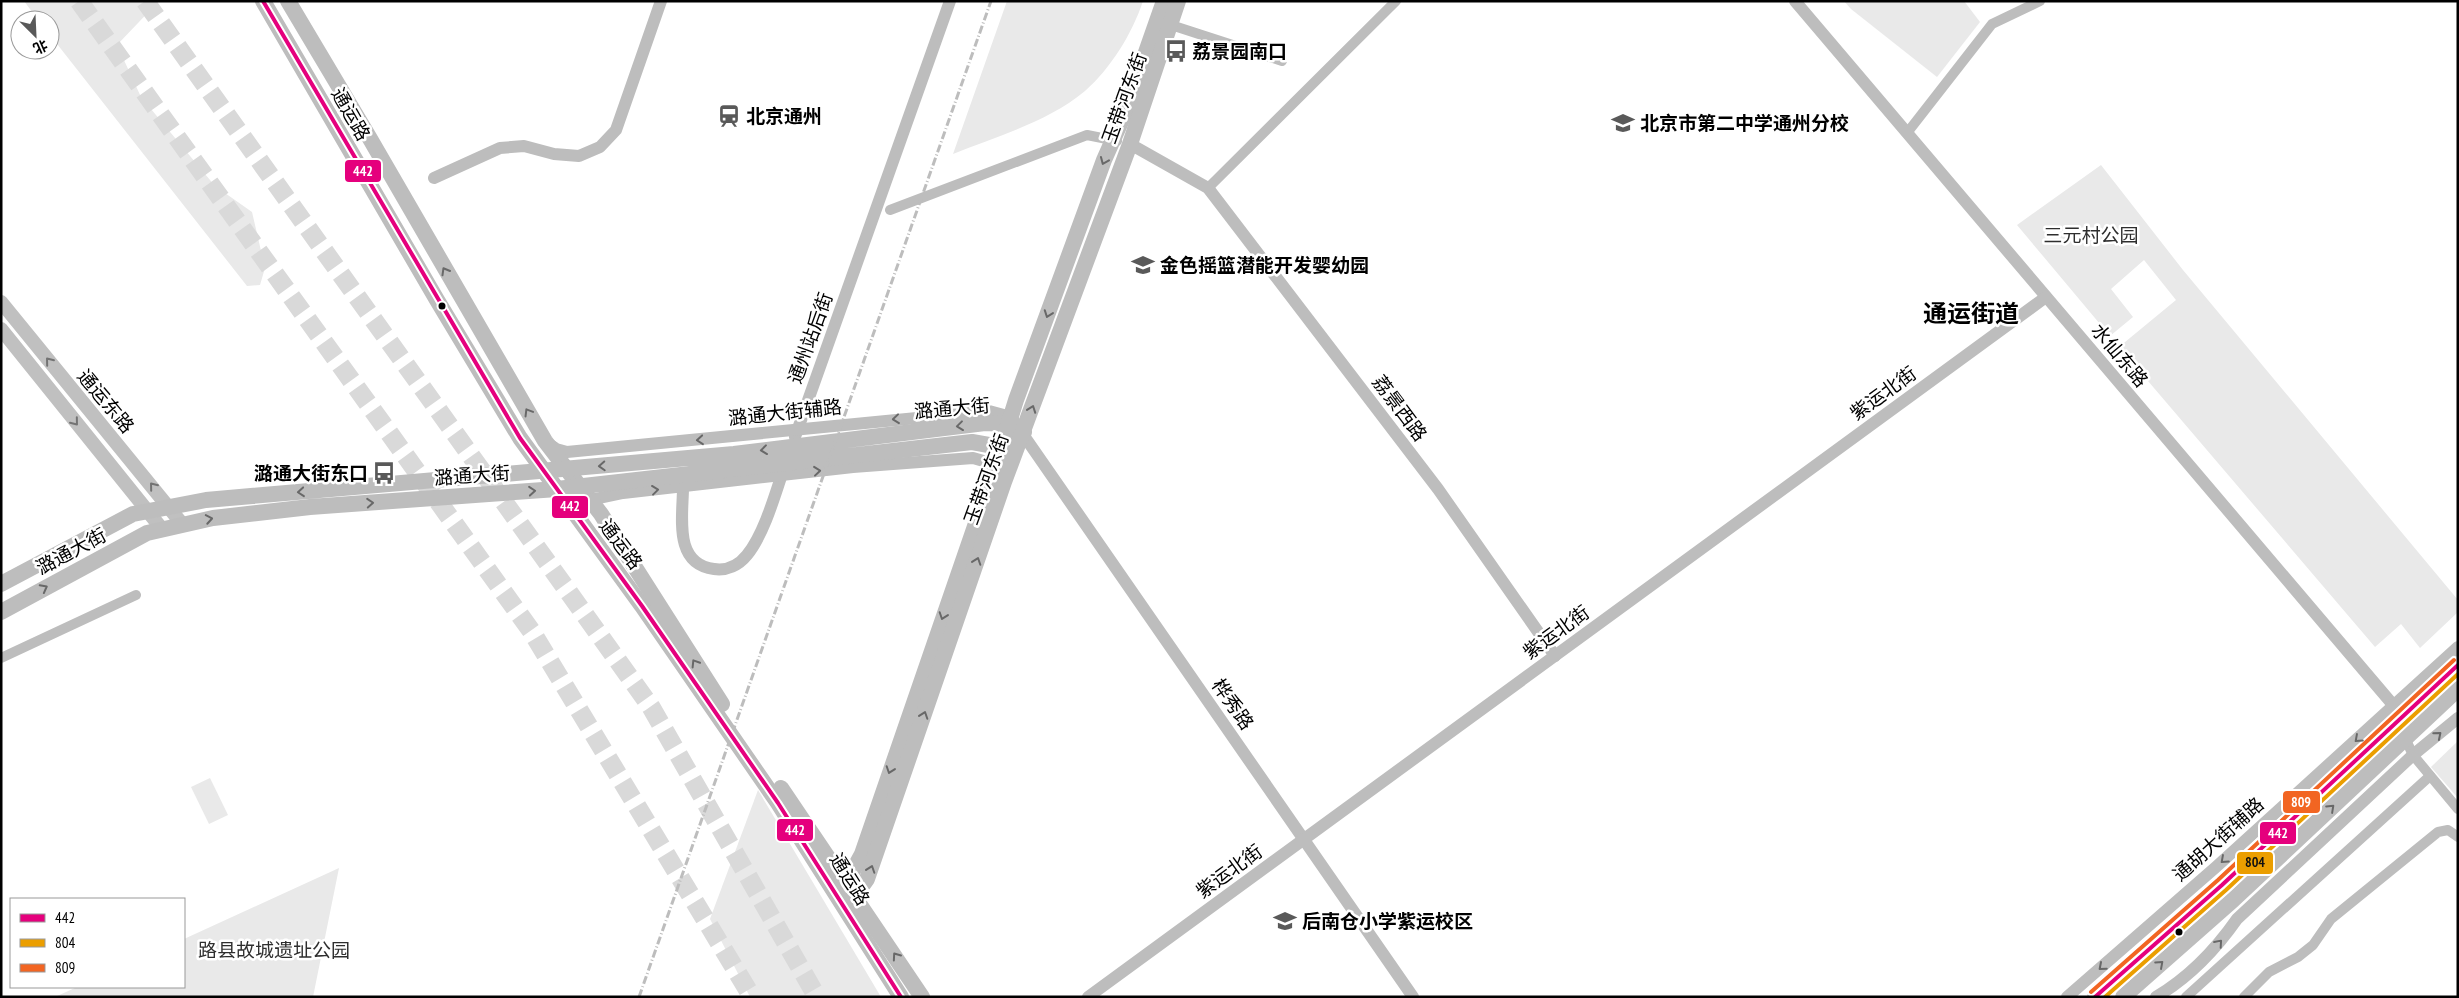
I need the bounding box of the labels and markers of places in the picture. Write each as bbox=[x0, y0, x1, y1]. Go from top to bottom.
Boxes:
bus stop icon: 荔景园南口 bbox=[1163, 38, 1189, 64]
place label: 荔景园南口 bbox=[1192, 39, 1287, 63]
station icon: 北京通州 bbox=[716, 103, 742, 129]
place label: 北京通州 bbox=[746, 104, 822, 128]
school or university icon: 北京市第二中学通州分校 bbox=[1610, 110, 1636, 136]
place label: 北京市第二中学通州分校 bbox=[1640, 111, 1849, 135]
school or university icon: 金色摇篮潜能开发婴幼园 bbox=[1130, 252, 1156, 278]
place label: 金色摇篮潜能开发婴幼园 bbox=[1160, 253, 1369, 277]
unlabelled marker bbox=[437, 301, 447, 311]
bus stop icon: 潞通大街东口 bbox=[371, 460, 397, 486]
place label: 潞通大街东口 bbox=[254, 461, 368, 485]
school or university icon: 后南仓小学紫运校区 bbox=[1272, 908, 1298, 934]
place label: 后南仓小学紫运校区 bbox=[1302, 909, 1473, 933]
unlabelled marker bbox=[2174, 927, 2184, 937]

